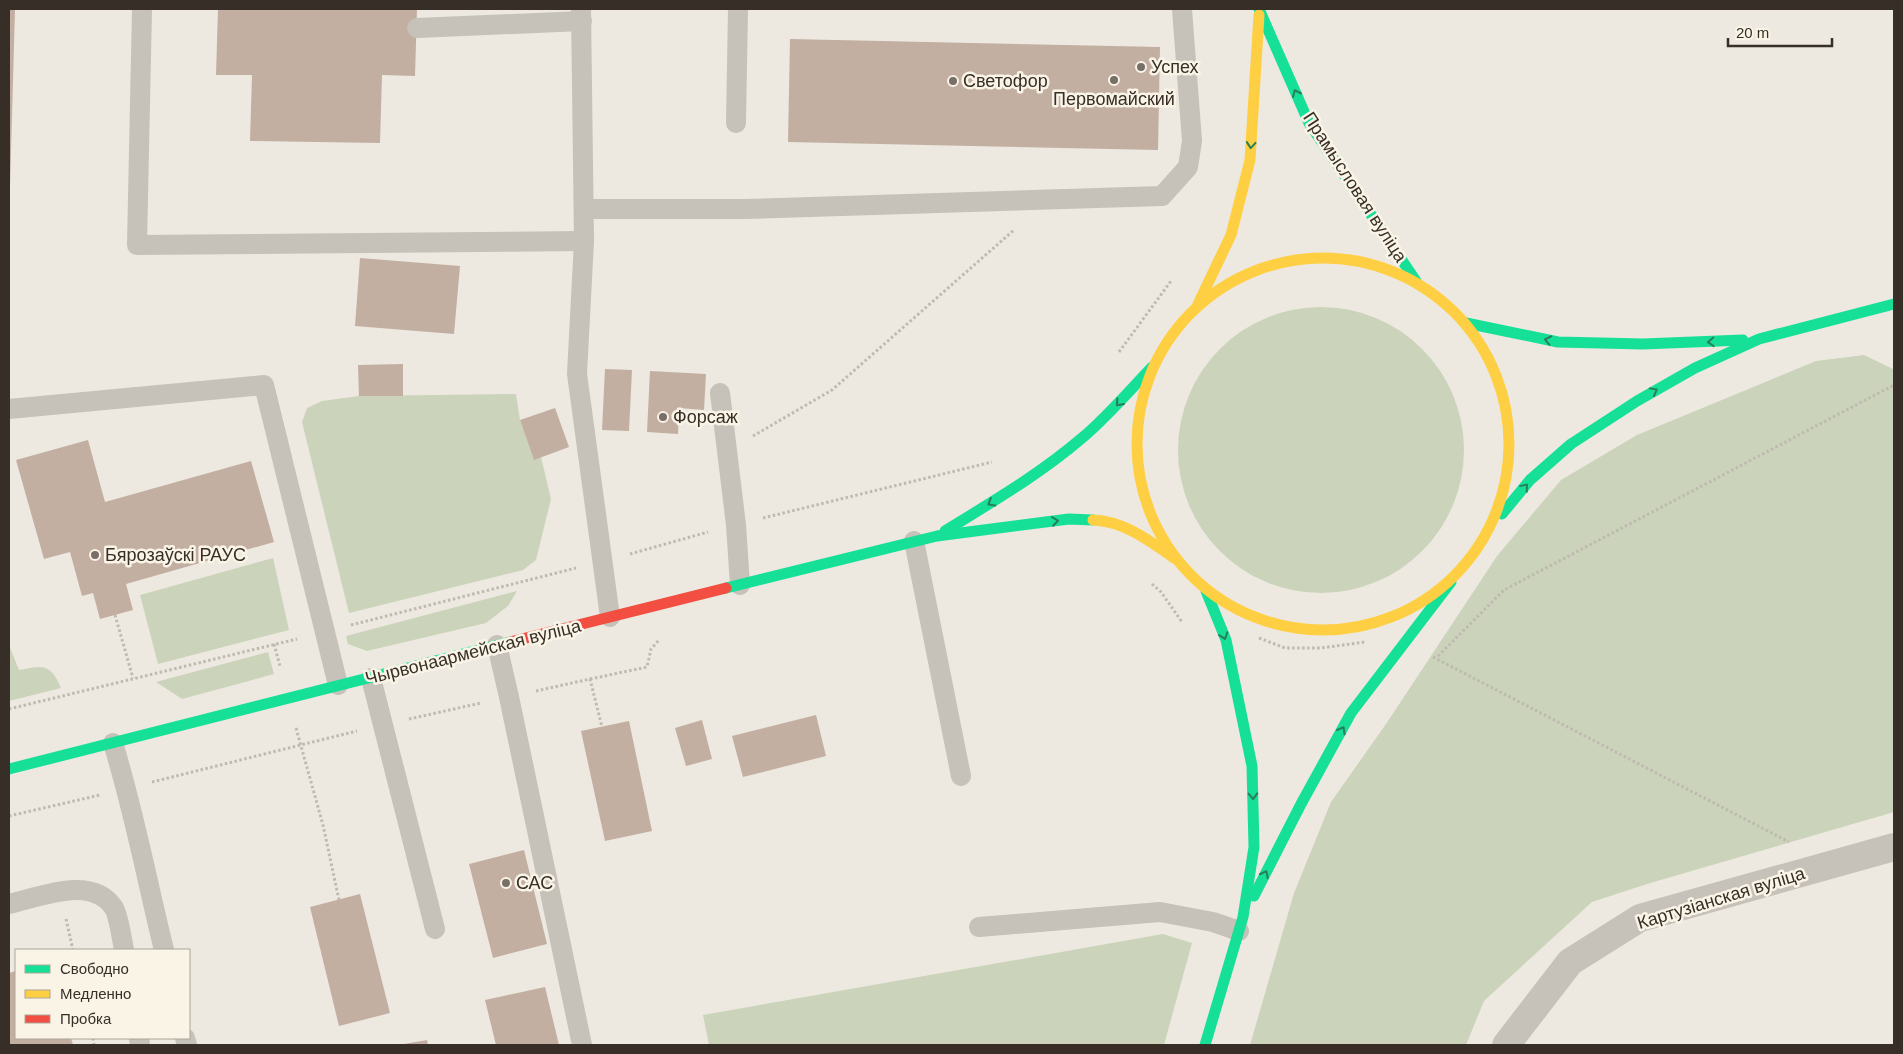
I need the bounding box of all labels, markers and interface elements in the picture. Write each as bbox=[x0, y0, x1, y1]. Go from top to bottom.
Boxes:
scale bar bbox=[1728, 15, 1832, 47]
text: 20 m bbox=[1736, 24, 1769, 41]
place label: Успех bbox=[1151, 57, 1199, 77]
marker: Успех bbox=[1135, 61, 1147, 73]
place label: Светофор bbox=[963, 71, 1048, 91]
marker: Первомайский bbox=[1108, 74, 1120, 86]
marker: Светофор bbox=[947, 75, 959, 87]
place label: Первомайский bbox=[1053, 89, 1175, 109]
one-way arrow bbox=[1292, 89, 1303, 98]
street label: Прамысловая вуліца bbox=[1299, 108, 1411, 267]
one-way arrow bbox=[1246, 141, 1257, 149]
one-way arrow bbox=[1544, 335, 1553, 345]
one-way arrow bbox=[1706, 337, 1714, 348]
one-way arrow bbox=[1649, 387, 1658, 397]
one-way arrow bbox=[1116, 398, 1125, 407]
place label: Форсаж bbox=[673, 407, 738, 427]
marker: Форсаж bbox=[657, 411, 669, 423]
one-way arrow bbox=[1519, 484, 1527, 493]
one-way arrow bbox=[988, 496, 997, 506]
one-way arrow bbox=[1051, 516, 1059, 527]
place label: Бярозаўскі РАУС bbox=[105, 545, 246, 565]
marker: Бярозаўскі РАУС bbox=[89, 549, 101, 561]
street label: Чырвонаармейская вуліца bbox=[363, 615, 584, 688]
one-way arrow bbox=[1218, 632, 1228, 640]
one-way arrow bbox=[1335, 726, 1345, 735]
one-way arrow bbox=[1247, 792, 1258, 800]
street label: Картузіанская вуліца bbox=[1635, 863, 1808, 933]
one-way arrow bbox=[1259, 870, 1269, 879]
place label: САС bbox=[516, 873, 553, 893]
marker: САС bbox=[500, 877, 512, 889]
legend bbox=[15, 949, 190, 1039]
text: Свободно bbox=[60, 960, 129, 977]
text: Медленно bbox=[60, 985, 131, 1002]
text: Пробка bbox=[60, 1010, 112, 1027]

